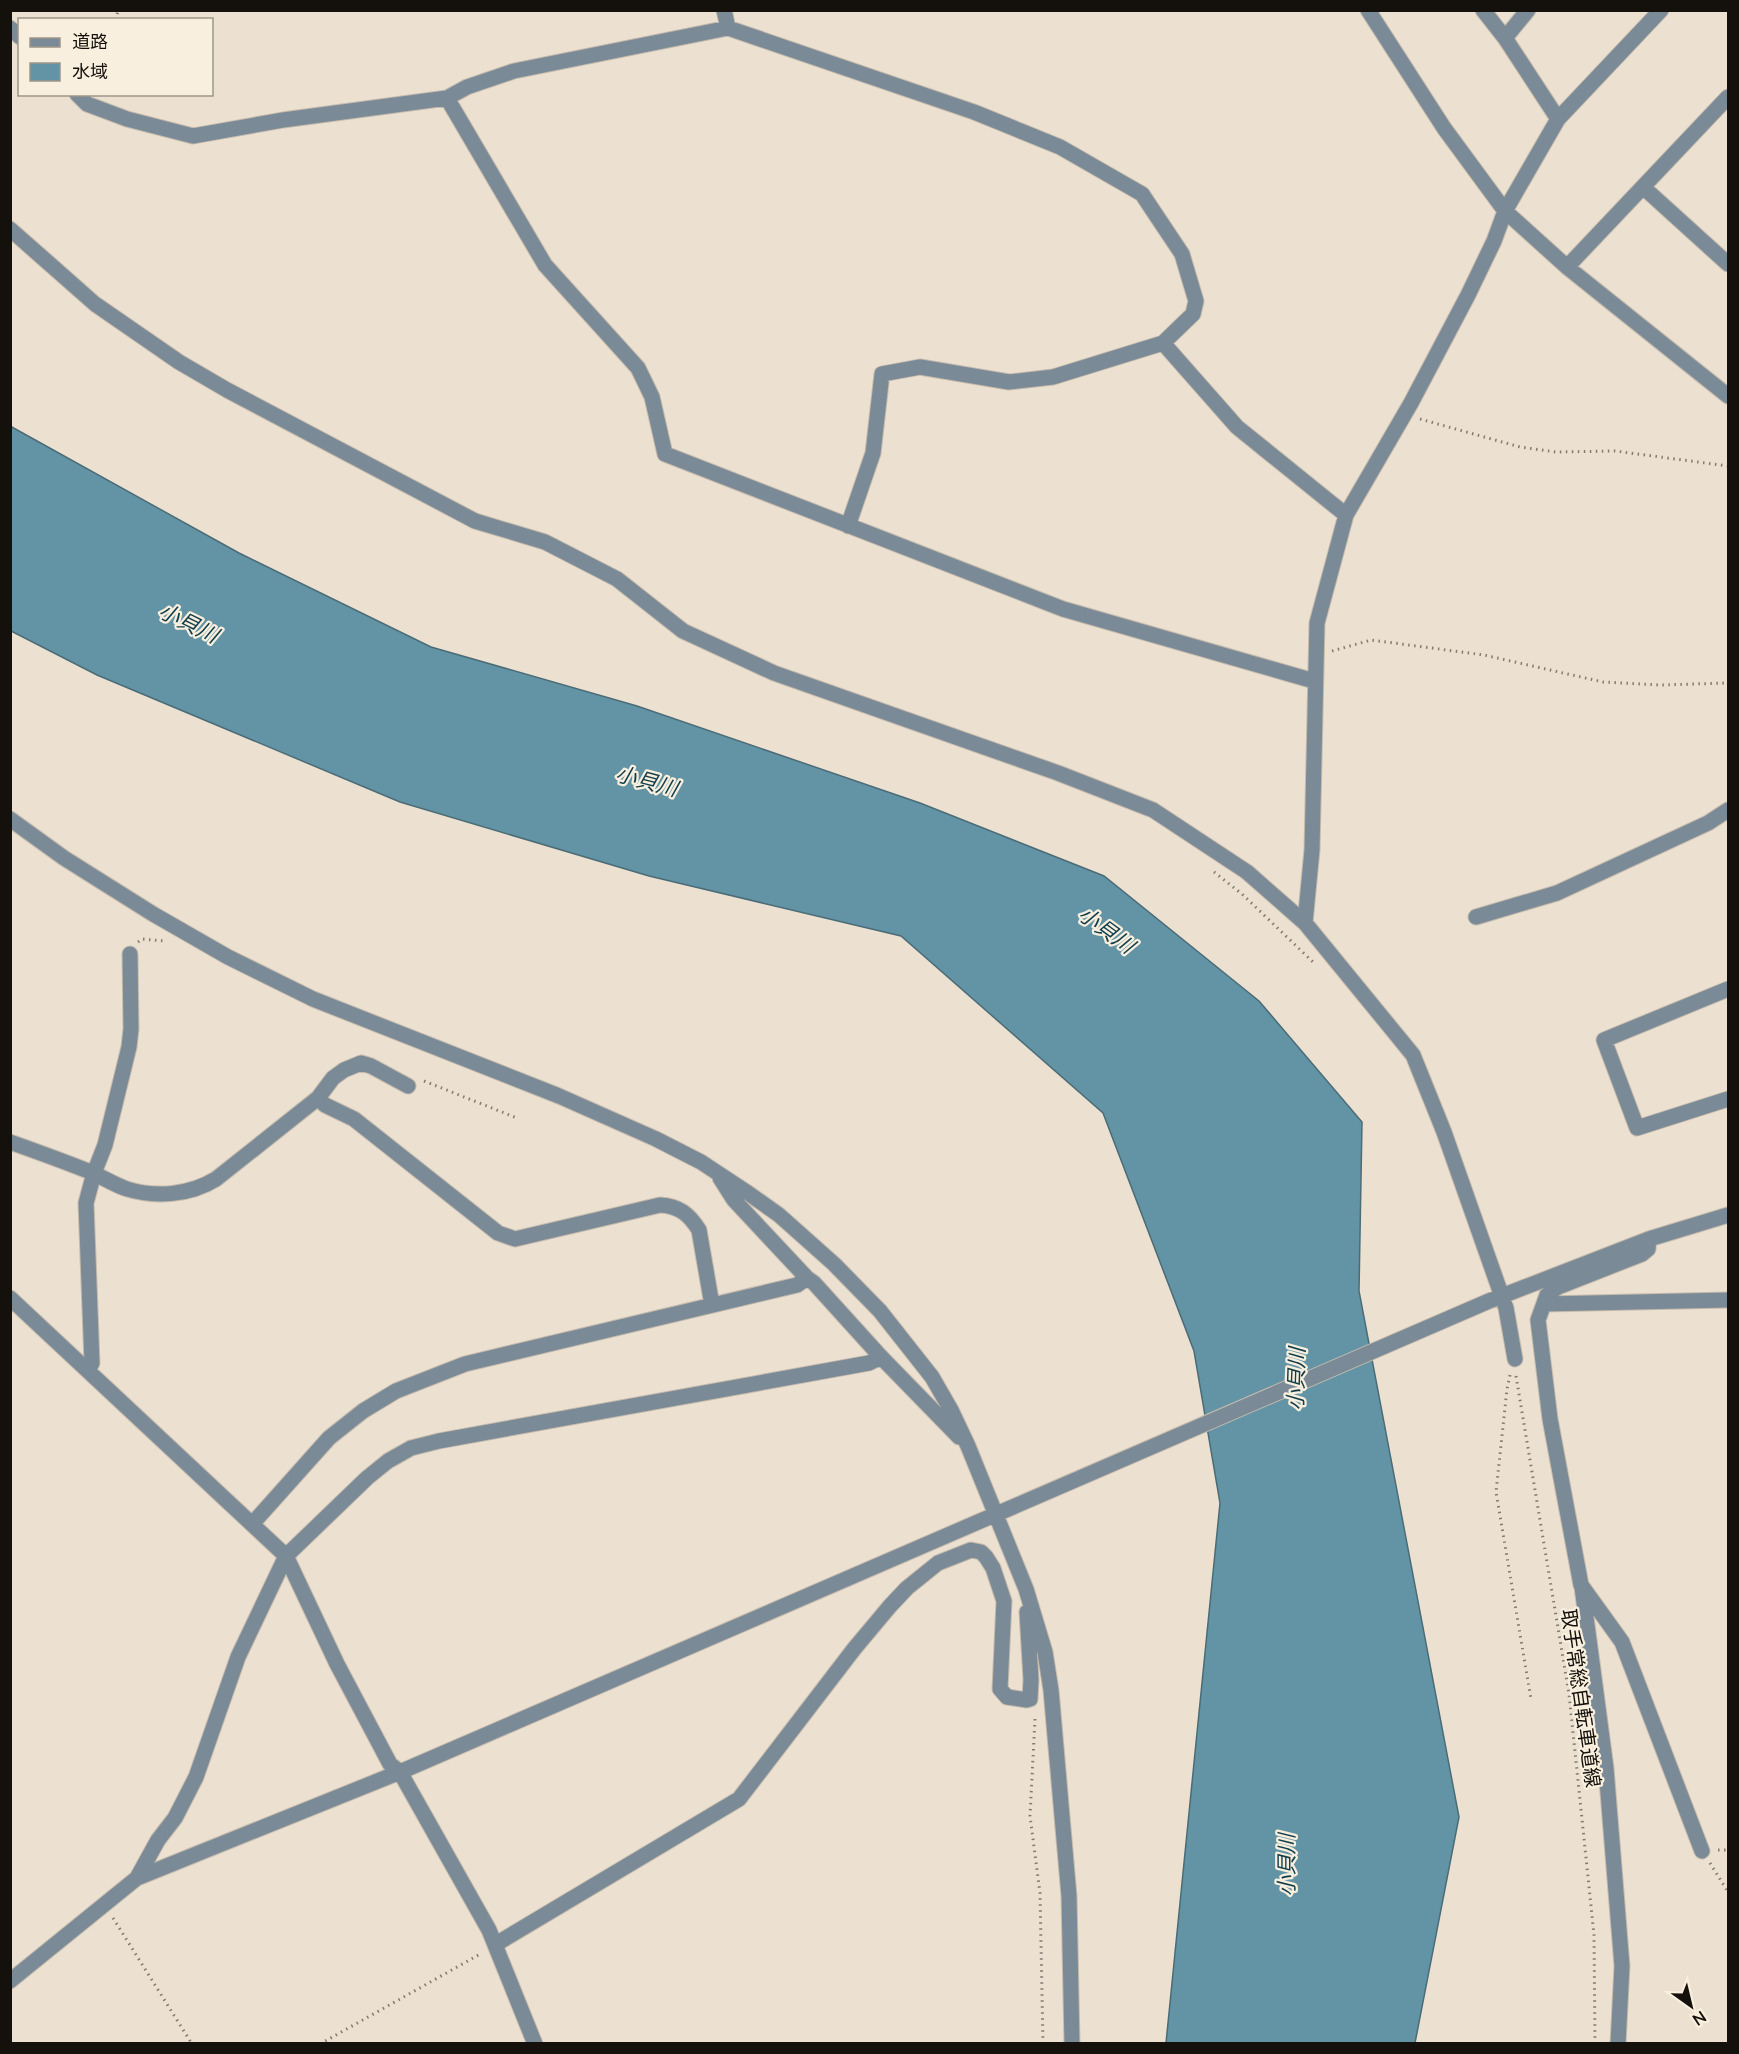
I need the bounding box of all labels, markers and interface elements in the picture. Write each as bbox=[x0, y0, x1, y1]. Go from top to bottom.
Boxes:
legend bbox=[18, 18, 213, 96]
text: 道路 bbox=[72, 30, 108, 52]
text: 水域 bbox=[72, 60, 108, 82]
water label: 小貝川 bbox=[155, 597, 225, 648]
water label: 小貝川 bbox=[613, 760, 683, 801]
water label: 小貝川 bbox=[1074, 900, 1141, 959]
water label: 小貝川 bbox=[1281, 1345, 1309, 1411]
street label: 取手常総自転車道線 bbox=[1558, 1607, 1606, 1789]
water label: 小貝川 bbox=[1273, 1832, 1298, 1897]
north arrow bbox=[1661, 1976, 1721, 2036]
text: N bbox=[1689, 2008, 1710, 2030]

